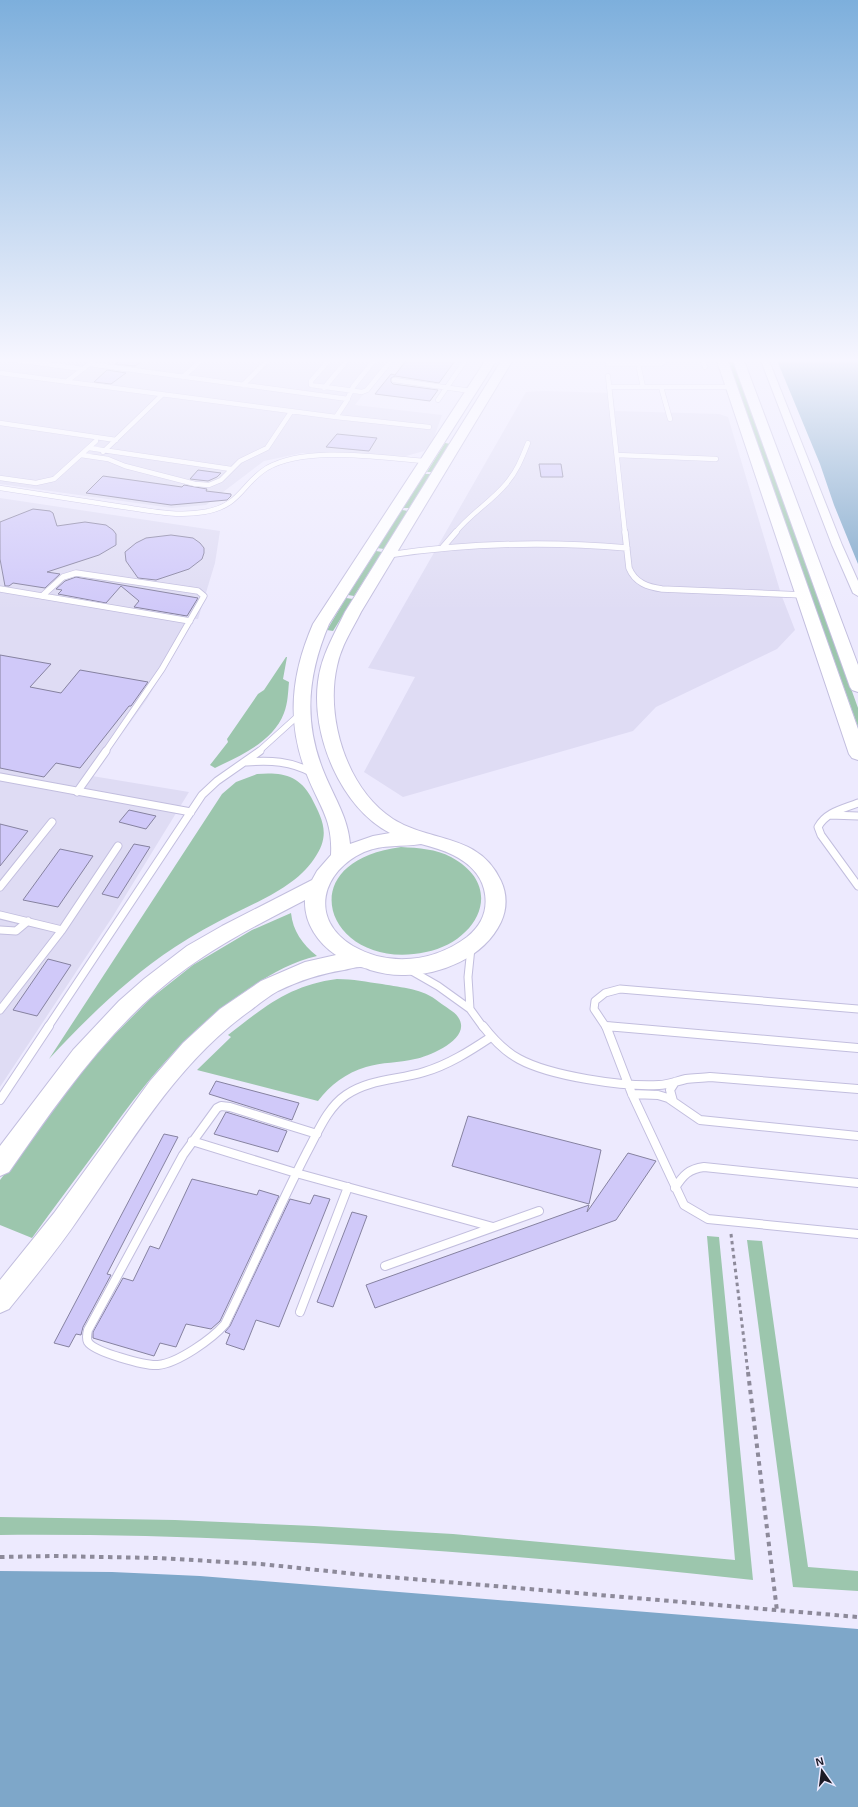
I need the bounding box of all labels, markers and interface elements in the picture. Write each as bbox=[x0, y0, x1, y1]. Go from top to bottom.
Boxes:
north arrow bbox=[802, 1751, 842, 1791]
text: N bbox=[814, 1755, 825, 1768]

